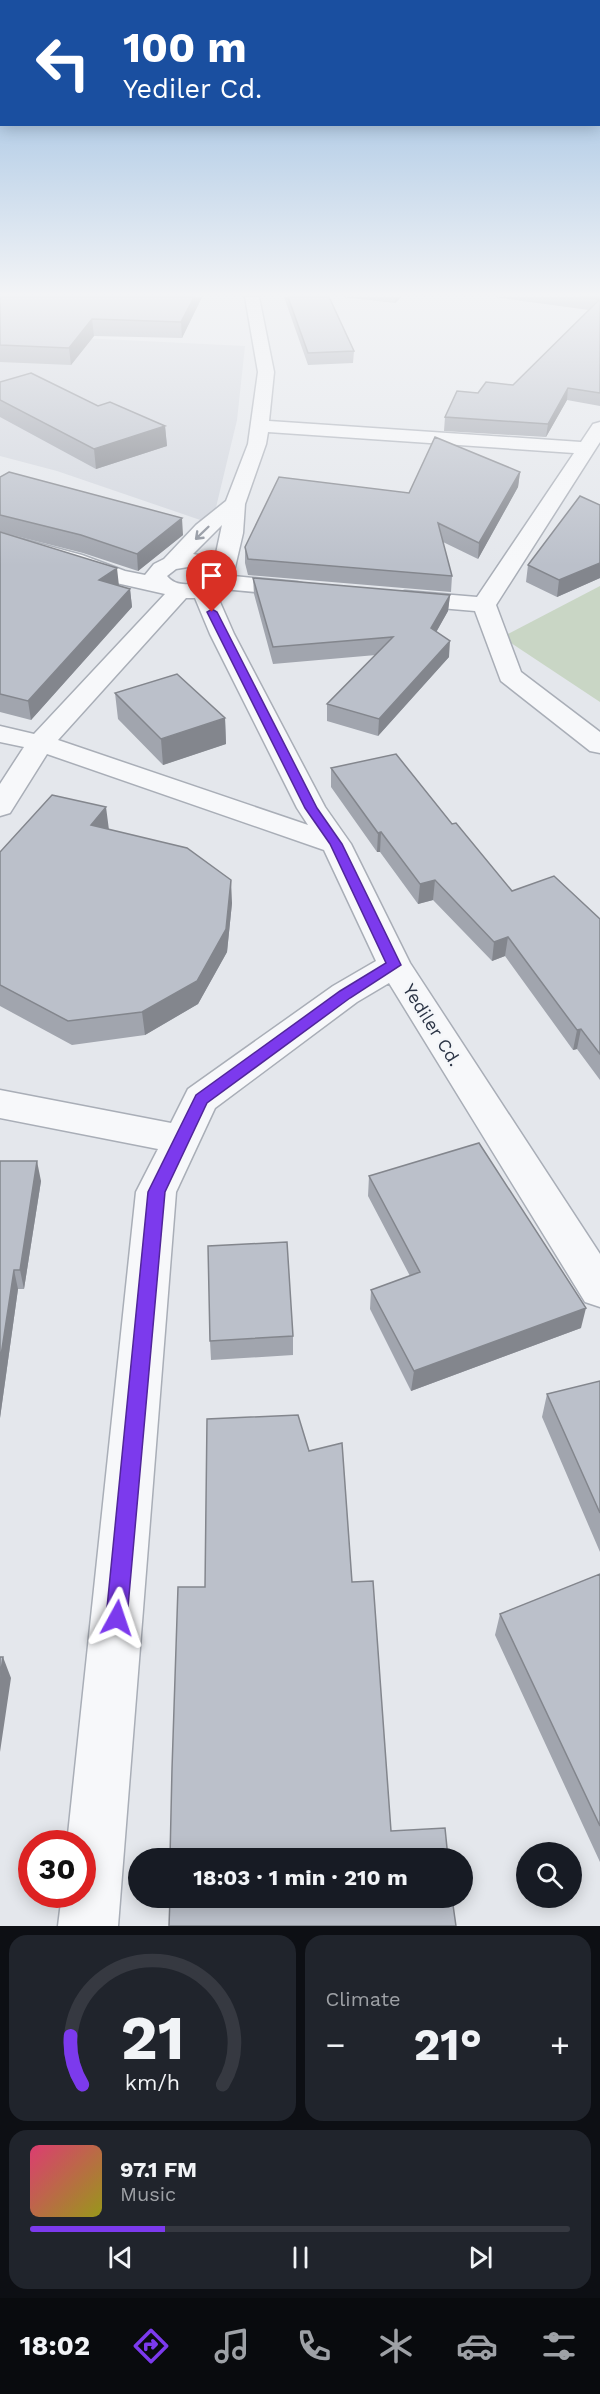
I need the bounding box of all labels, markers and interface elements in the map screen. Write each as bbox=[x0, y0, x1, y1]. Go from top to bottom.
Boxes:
text: 100 m bbox=[123, 23, 247, 72]
icon: left bbox=[24, 24, 102, 102]
text: Yediler Cd. bbox=[123, 73, 262, 105]
one-way arrow bbox=[194, 525, 209, 540]
pin bbox=[186, 550, 237, 612]
icon: arrive bbox=[195, 559, 228, 592]
street label: Yediler Cd. bbox=[399, 980, 466, 1070]
position arrow bbox=[85, 1586, 149, 1650]
speed limit sign: 30 bbox=[18, 1830, 96, 1908]
map controls bbox=[516, 1842, 582, 1908]
button: search bbox=[516, 1842, 582, 1908]
text: 18:03 · 1 min · 210 m bbox=[193, 1865, 408, 1890]
text: Climate bbox=[326, 1987, 401, 2011]
text: 21 bbox=[120, 2001, 184, 2074]
text: 21° bbox=[414, 2018, 482, 2071]
text: − bbox=[326, 2025, 345, 2064]
text: + bbox=[550, 2025, 570, 2064]
text: km/h bbox=[125, 2070, 180, 2095]
text: 97.1 FM bbox=[120, 2157, 197, 2182]
text: Music bbox=[120, 2182, 176, 2206]
icon: previous bbox=[104, 2241, 137, 2274]
icon: pause bbox=[284, 2241, 317, 2274]
icon: next bbox=[464, 2241, 497, 2274]
icon: directions bbox=[130, 2325, 172, 2367]
icon: music bbox=[211, 2325, 253, 2367]
icon: phone bbox=[293, 2325, 335, 2367]
icon: climate bbox=[375, 2325, 417, 2367]
icon: car bbox=[456, 2325, 498, 2367]
icon: filters bbox=[538, 2325, 580, 2367]
text: 18:02 bbox=[20, 2330, 90, 2362]

